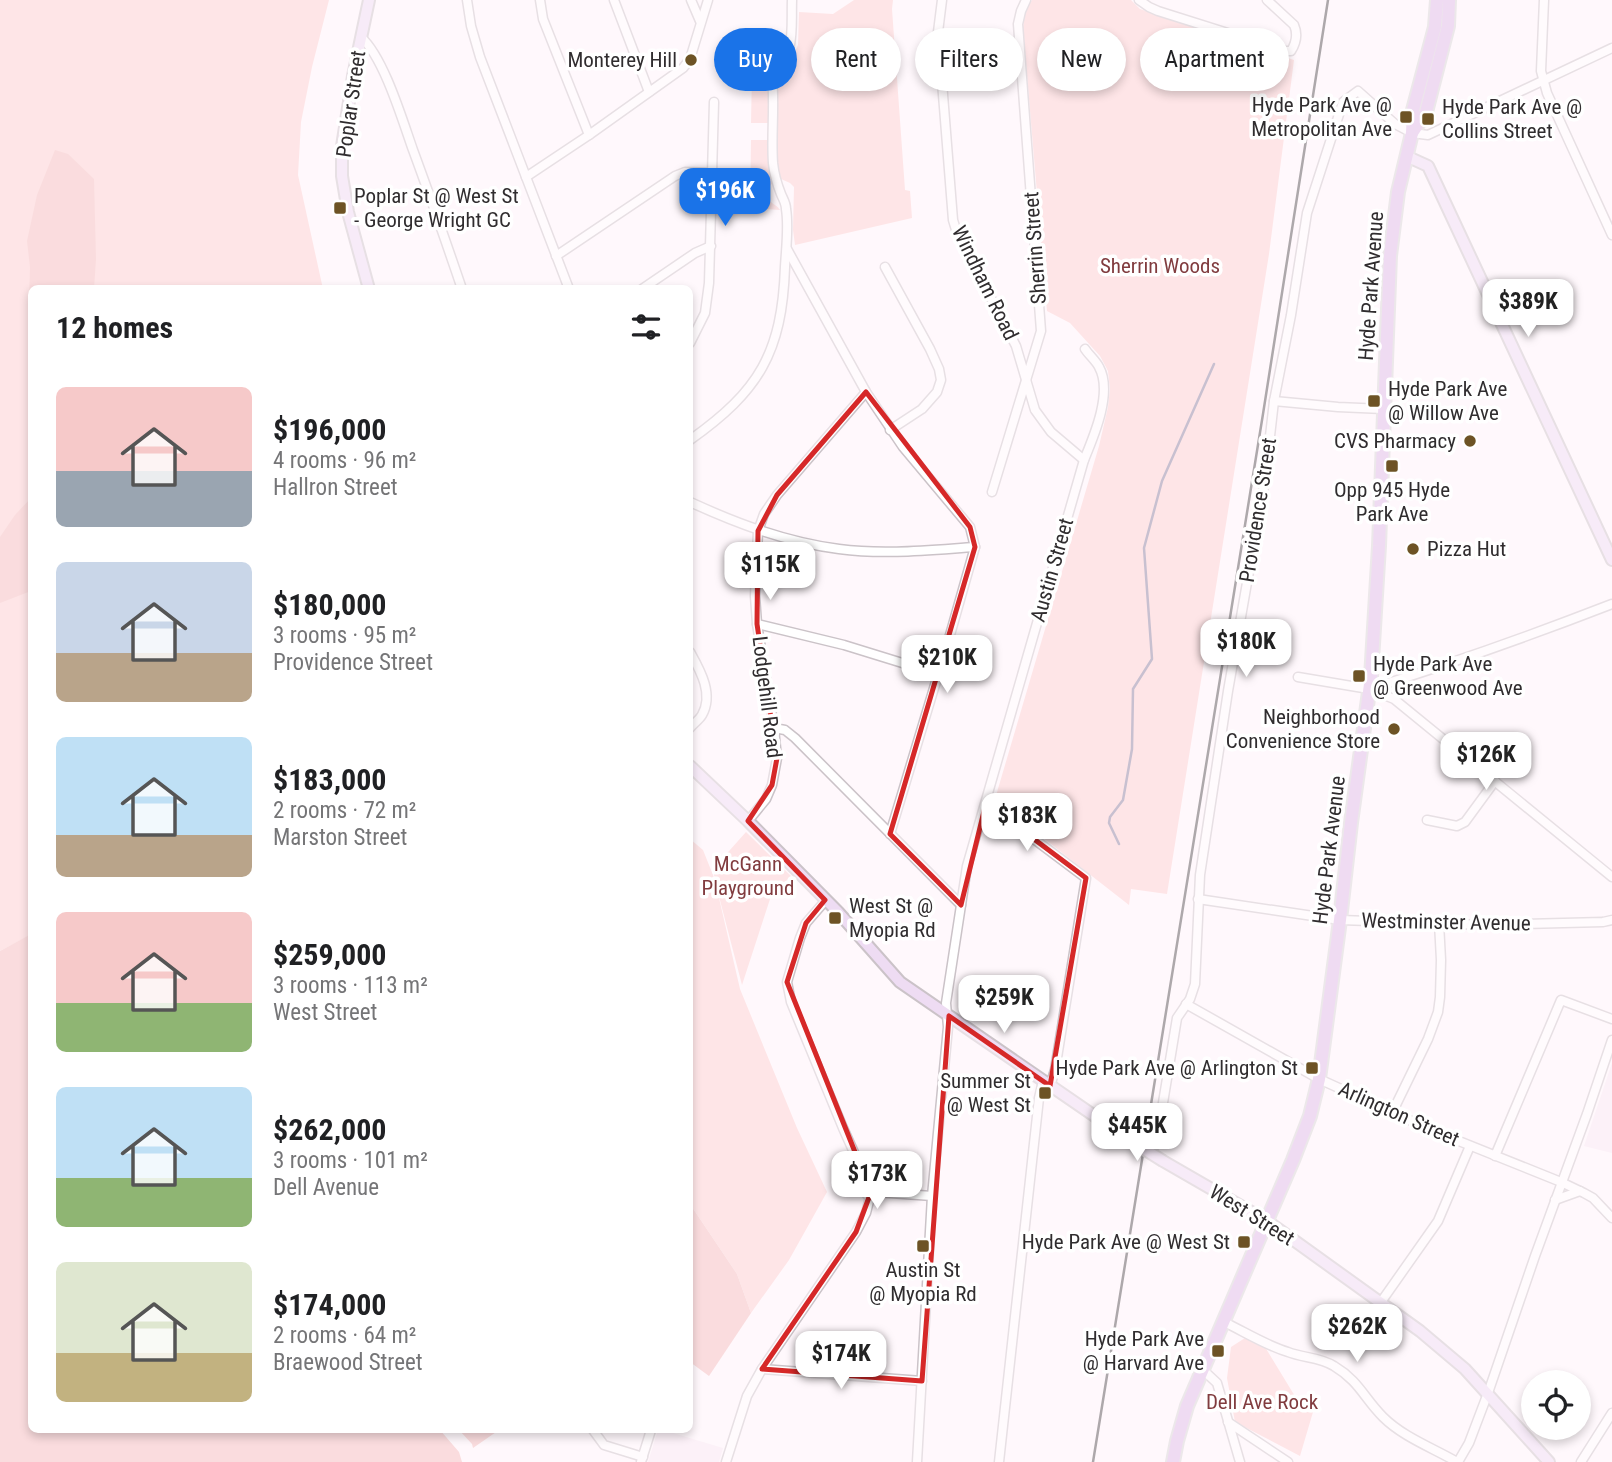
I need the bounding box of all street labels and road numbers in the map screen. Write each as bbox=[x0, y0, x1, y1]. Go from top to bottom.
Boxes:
street label: Poplar Street bbox=[332, 49, 370, 159]
street label: Sherrin Street bbox=[1019, 191, 1051, 305]
street label: Hyde Park Avenue bbox=[1354, 210, 1388, 361]
street label: Windham Road bbox=[947, 222, 1023, 344]
street label: Providence Street bbox=[1235, 436, 1281, 584]
street label: Austin Street bbox=[1026, 515, 1078, 625]
street label: Lodgehill Road bbox=[748, 635, 786, 759]
street label: Hyde Park Avenue bbox=[1308, 774, 1350, 926]
street label: Westminster Avenue bbox=[1361, 909, 1531, 935]
street label: Arlington Street bbox=[1335, 1077, 1463, 1151]
street label: West Street bbox=[1205, 1180, 1299, 1250]

